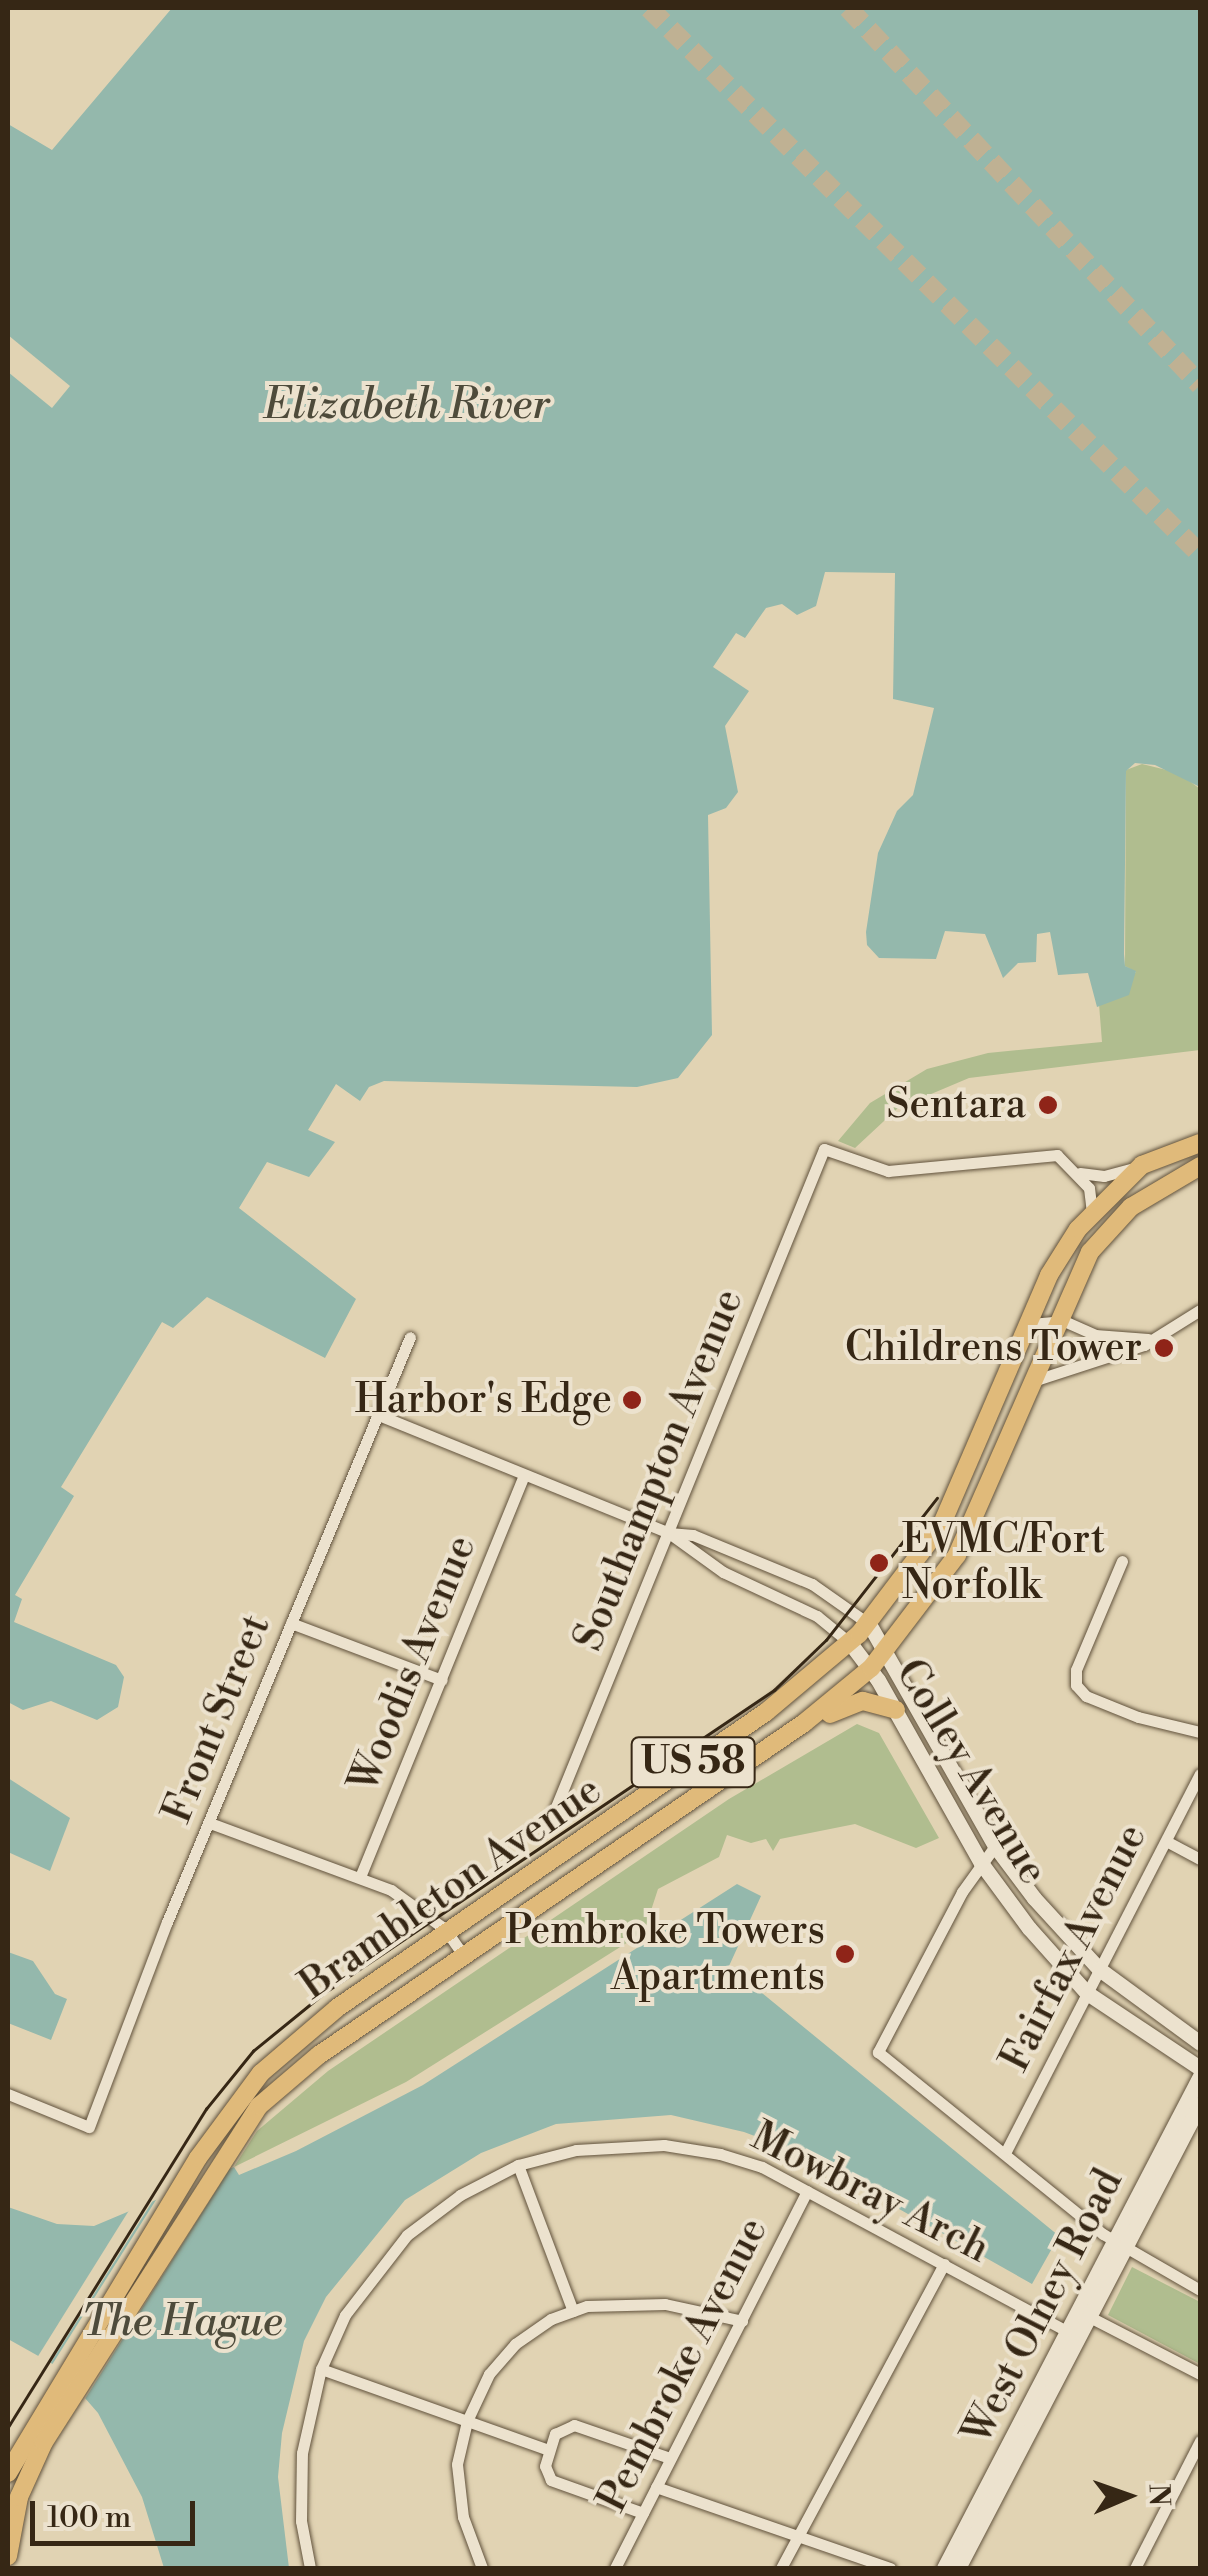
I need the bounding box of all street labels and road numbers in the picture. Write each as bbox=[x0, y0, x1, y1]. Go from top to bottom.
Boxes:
street label: Southampton Avenue bbox=[565, 1283, 753, 1657]
street label: Woodis Avenue bbox=[340, 1529, 486, 1799]
street label: Front Street bbox=[154, 1608, 280, 1830]
street label: Colley Avenue bbox=[885, 1651, 1057, 1893]
road number: US 58 bbox=[630, 1729, 756, 1795]
street label: Brambleton Avenue bbox=[292, 1766, 610, 2010]
street label: Fairfax Avenue bbox=[991, 1817, 1157, 2079]
street label: Mowbray Arch bbox=[743, 2113, 997, 2273]
street label: West Olney Road bbox=[953, 2162, 1133, 2452]
street label: Pembroke Avenue bbox=[588, 2210, 778, 2520]

